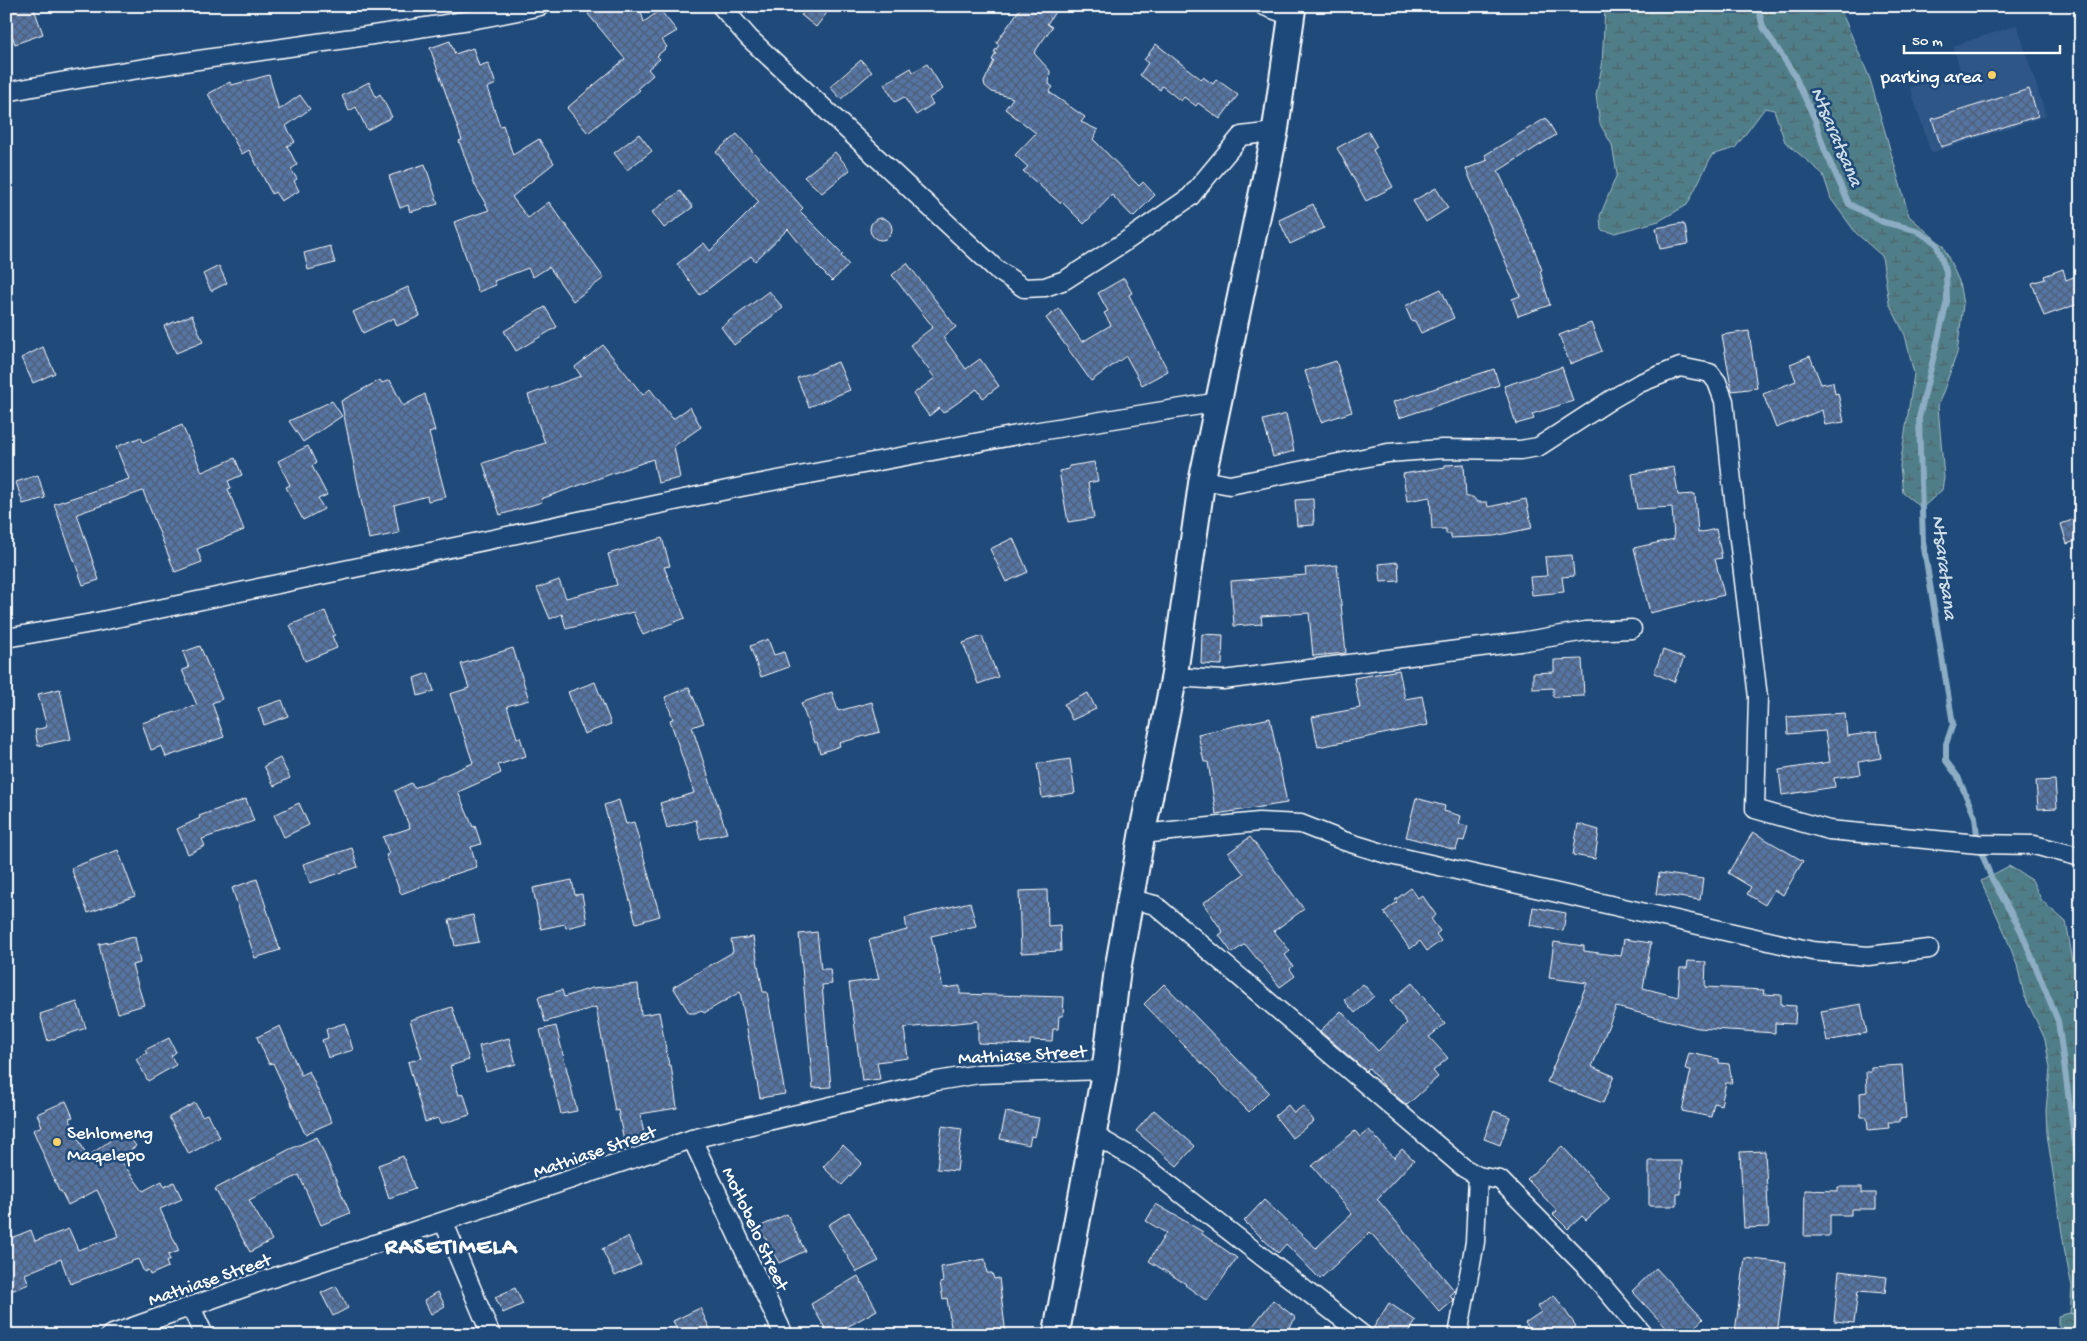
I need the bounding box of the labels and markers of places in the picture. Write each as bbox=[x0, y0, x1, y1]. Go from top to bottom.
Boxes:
place label: parking area bbox=[1880, 67, 1983, 90]
marker: parking area bbox=[1986, 69, 1998, 81]
place label: Sehlomeng Maqelepo bbox=[67, 1123, 153, 1168]
marker: Sehlomeng Maqelepo bbox=[51, 1136, 63, 1148]

